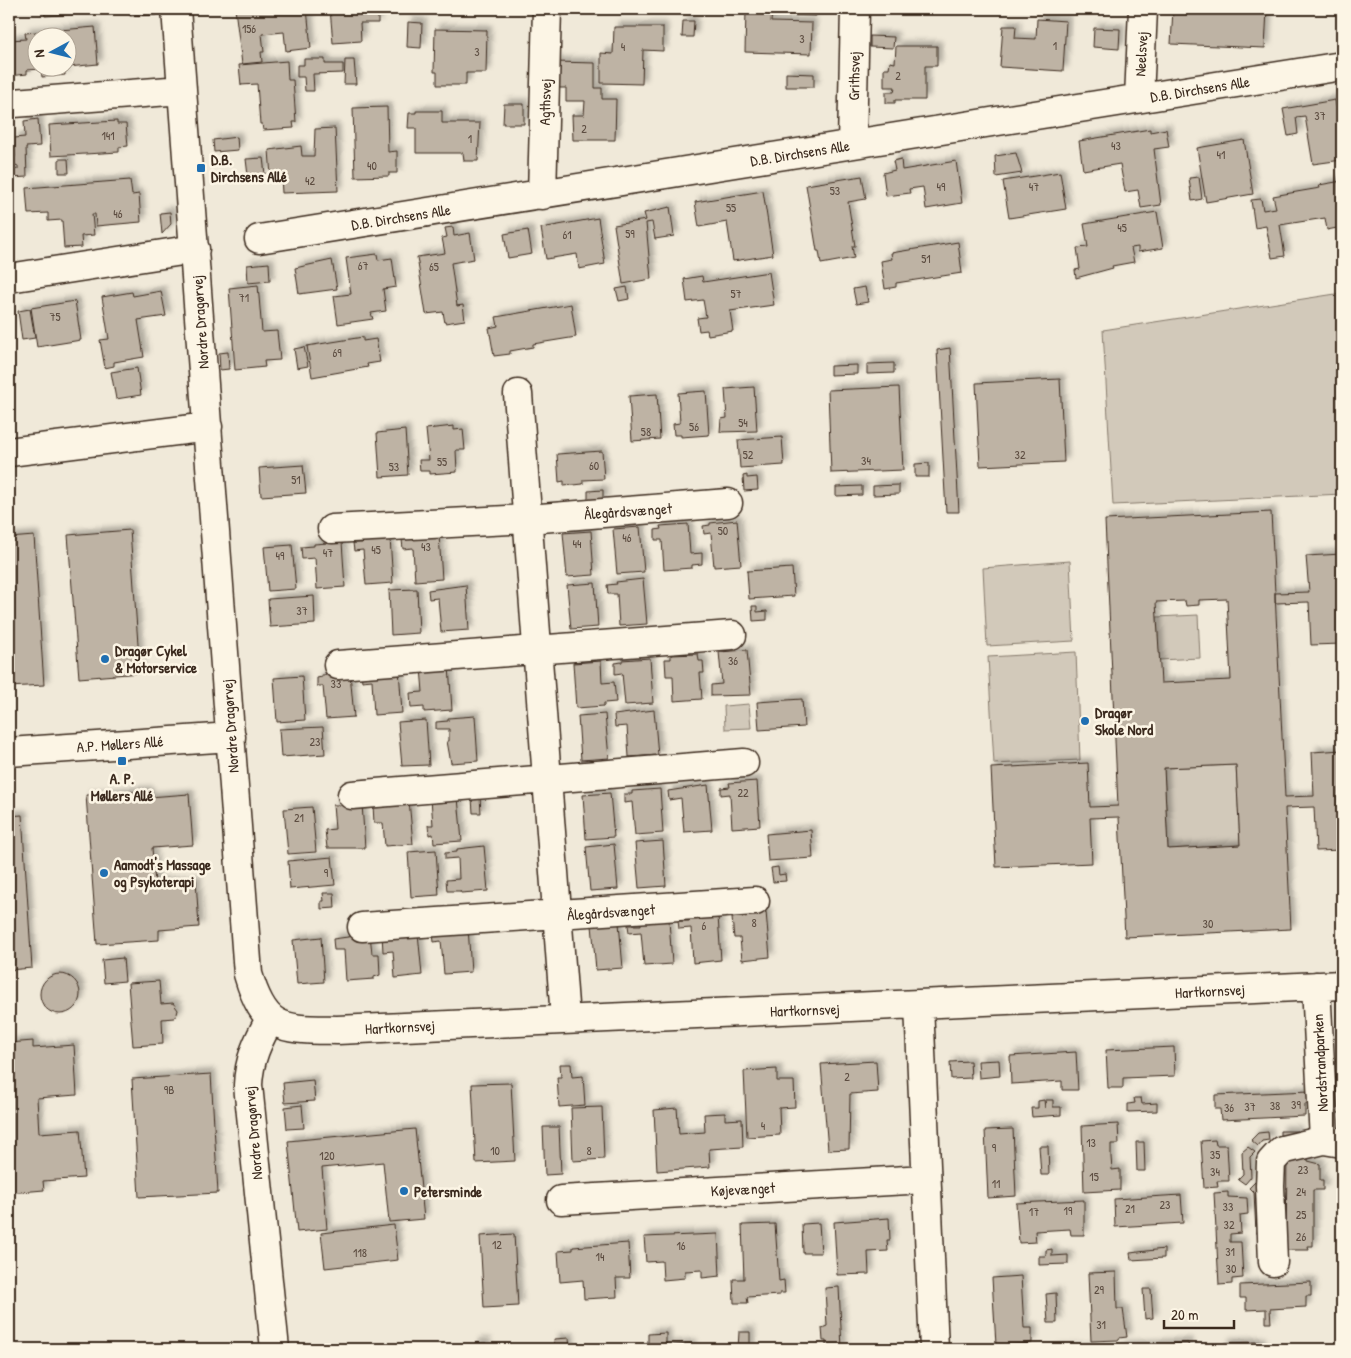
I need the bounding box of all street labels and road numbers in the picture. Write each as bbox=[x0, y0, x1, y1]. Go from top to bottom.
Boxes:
street label: Neelsvej bbox=[1129, 31, 1153, 77]
street label: Grithsvej bbox=[843, 51, 865, 101]
street label: D.B. Dirchsens Alle bbox=[1149, 71, 1251, 107]
street label: Agthsvej bbox=[534, 78, 556, 126]
street label: D.B. Dirchsens Alle bbox=[749, 135, 851, 171]
street label: D.B. Dirchsens Alle bbox=[350, 199, 452, 235]
street label: Nordre Dragørvej bbox=[186, 274, 214, 370]
street label: Ålegårdsvænget bbox=[583, 497, 673, 525]
street label: Nordre Dragørvej bbox=[216, 678, 244, 774]
street label: A.P. Møllers Allé bbox=[76, 730, 164, 758]
street label: Ålegårdsvænget bbox=[566, 898, 656, 926]
street label: Hartkornsvej bbox=[1175, 979, 1245, 1003]
street label: Hartkornsvej bbox=[770, 998, 840, 1022]
street label: Nordstrandparken bbox=[1307, 1013, 1333, 1112]
street label: Hartkornsvej bbox=[365, 1015, 435, 1039]
street label: Nordre Dragørvej bbox=[238, 1085, 268, 1181]
street label: Køjevænget bbox=[710, 1177, 777, 1201]

